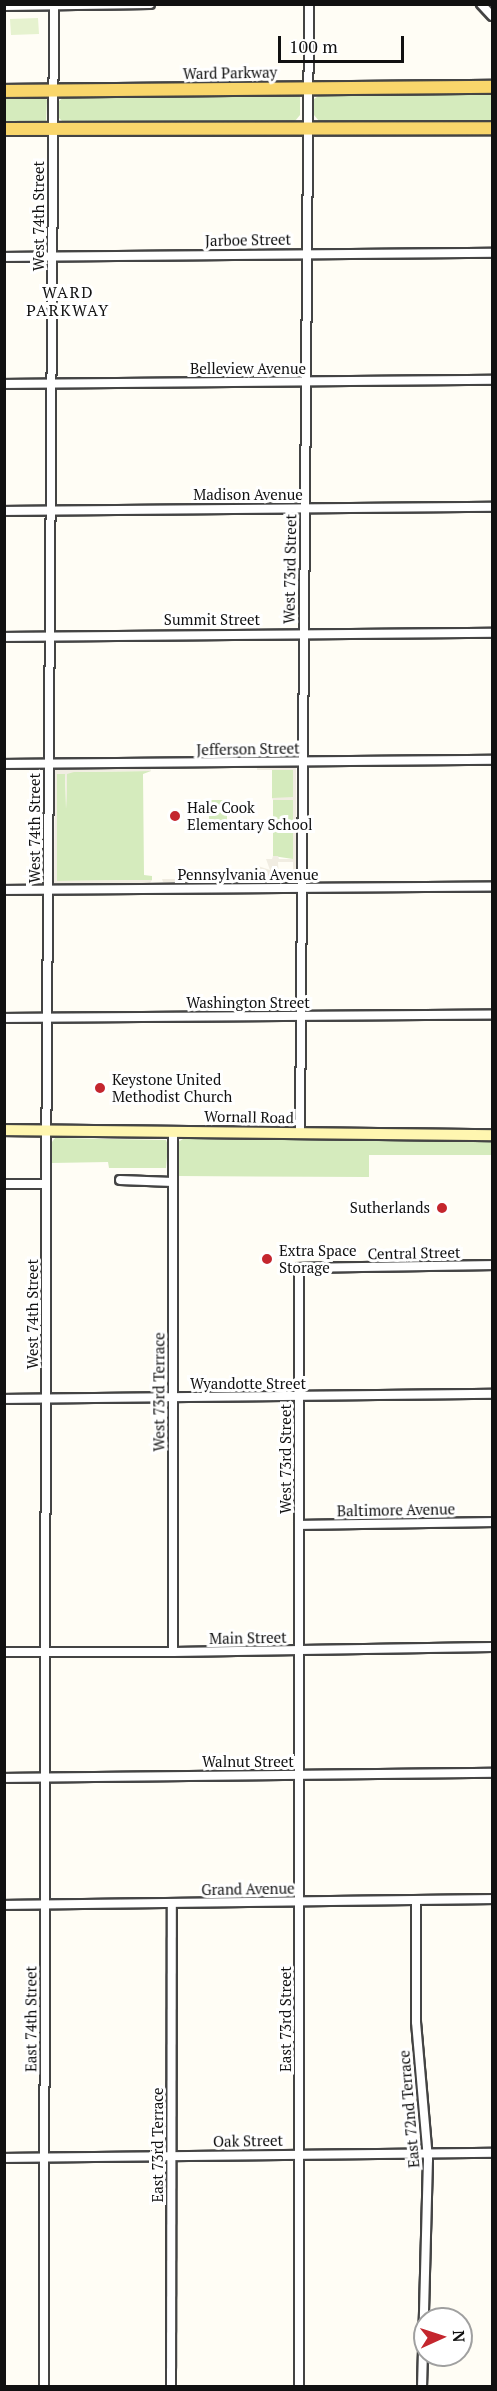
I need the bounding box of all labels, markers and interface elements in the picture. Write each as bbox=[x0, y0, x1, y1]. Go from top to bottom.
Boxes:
scale bar bbox=[281, 24, 407, 62]
text: 100 m bbox=[289, 34, 338, 58]
street label: Ward Parkway bbox=[183, 63, 277, 83]
street label: West 74th Street bbox=[30, 161, 48, 271]
street label: Jarboe Street bbox=[205, 230, 291, 250]
district label: WARD PARKWAY bbox=[26, 282, 110, 320]
street label: Belleview Avenue bbox=[190, 360, 306, 378]
street label: Madison Avenue bbox=[193, 486, 303, 504]
street label: West 73rd Street bbox=[280, 514, 300, 624]
street label: Summit Street bbox=[164, 611, 260, 629]
street label: Jefferson Street bbox=[196, 739, 300, 759]
street label: West 74th Street bbox=[26, 773, 44, 883]
place label: Hale Cook Elementary School bbox=[187, 798, 313, 833]
marker: Hale Cook Elementary School bbox=[168, 809, 182, 823]
street label: Pennsylvania Avenue bbox=[177, 866, 319, 884]
street label: Washington Street bbox=[186, 994, 310, 1012]
place label: Keystone United Methodist Church bbox=[112, 1070, 232, 1105]
marker: Keystone United Methodist Church bbox=[93, 1081, 107, 1095]
street label: Wornall Road bbox=[204, 1107, 294, 1127]
place label: Sutherlands bbox=[350, 1199, 430, 1217]
marker: Sutherlands bbox=[435, 1201, 449, 1215]
place label: Extra Space Storage bbox=[279, 1241, 356, 1276]
street label: Central Street bbox=[367, 1243, 461, 1263]
marker: Extra Space Storage bbox=[260, 1252, 274, 1266]
street label: West 74th Street bbox=[24, 1259, 42, 1369]
street label: West 73rd Terrace bbox=[150, 1332, 168, 1452]
street label: Wyandotte Street bbox=[190, 1375, 306, 1393]
street label: West 73rd Street bbox=[277, 1404, 295, 1514]
street label: Baltimore Avenue bbox=[337, 1500, 455, 1520]
street label: Main Street bbox=[209, 1628, 287, 1648]
street label: Walnut Street bbox=[202, 1753, 294, 1771]
street label: Grand Avenue bbox=[201, 1879, 295, 1899]
street label: East 74th Street bbox=[22, 1966, 40, 2072]
street label: East 73rd Street bbox=[277, 1966, 295, 2072]
street label: East 72nd Terrace bbox=[395, 2049, 423, 2169]
street label: East 73rd Terrace bbox=[149, 2088, 167, 2202]
street label: Oak Street bbox=[213, 2131, 283, 2151]
north arrow bbox=[413, 2307, 473, 2367]
text: N bbox=[448, 2330, 470, 2343]

